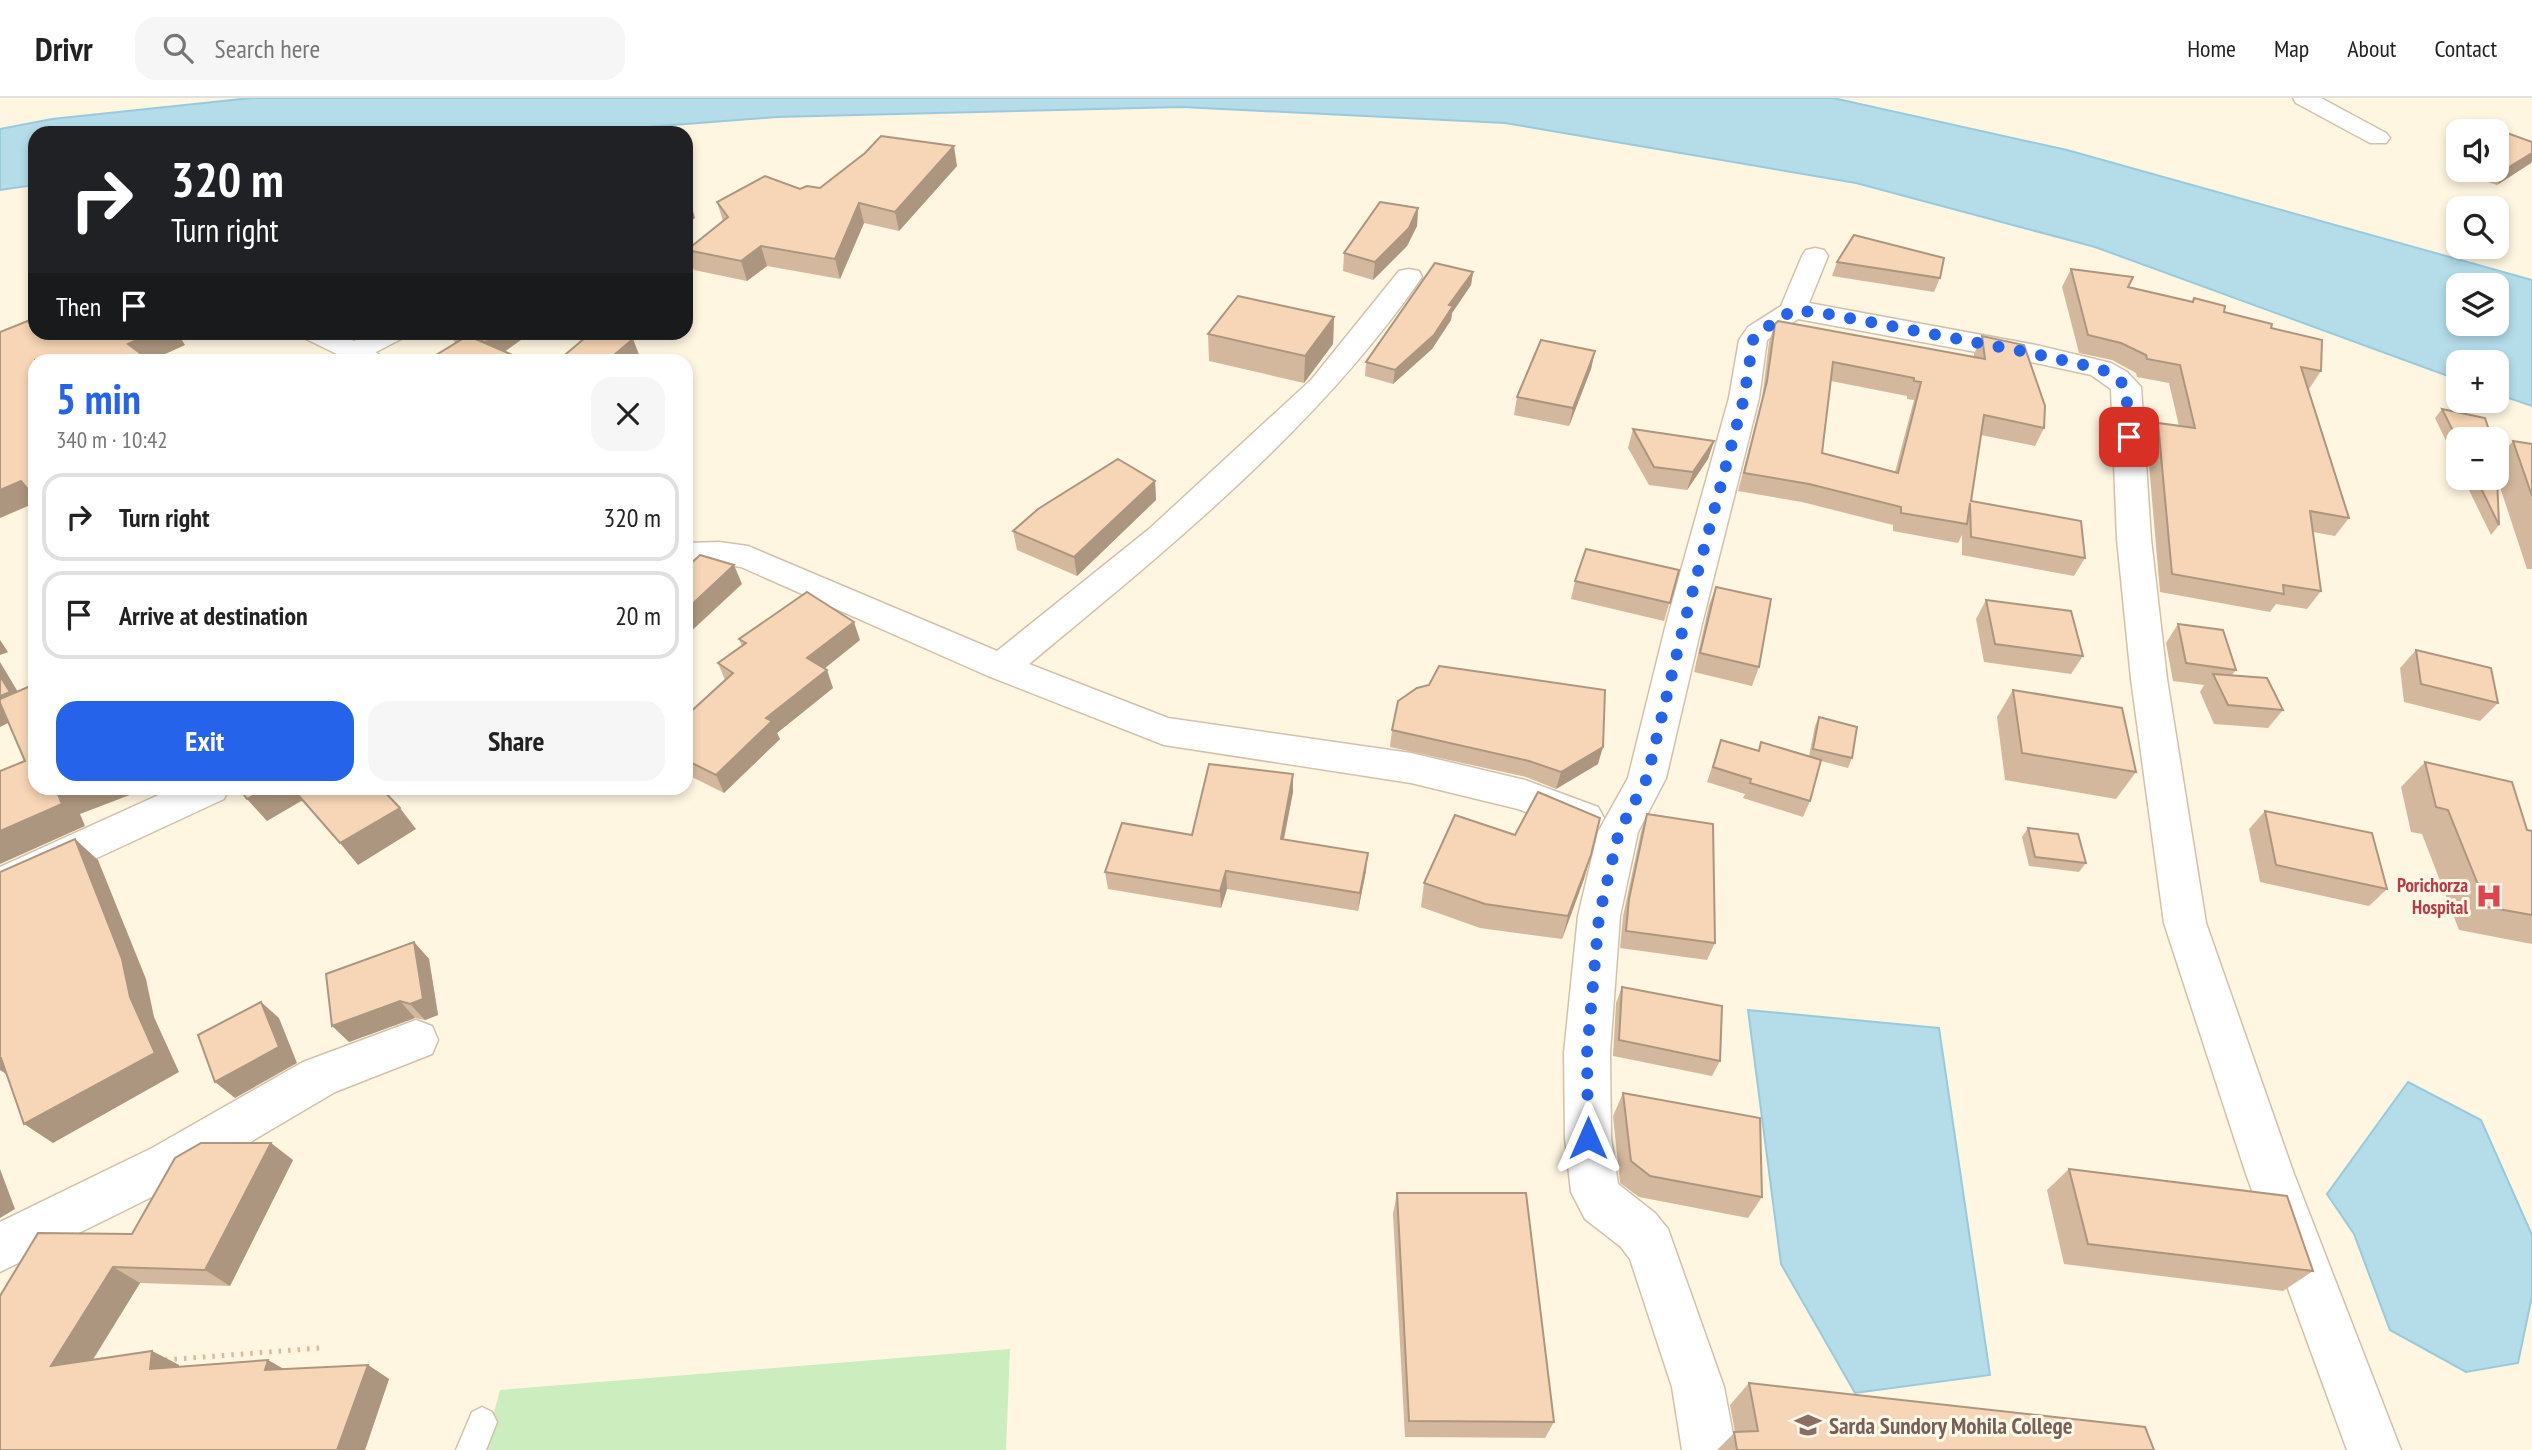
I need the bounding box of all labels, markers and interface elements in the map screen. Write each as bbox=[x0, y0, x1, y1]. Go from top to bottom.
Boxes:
search box bbox=[135, 17, 625, 80]
text: Drivr bbox=[35, 27, 93, 70]
icon: search bbox=[159, 29, 197, 67]
text: Search here bbox=[215, 32, 320, 65]
text: Home bbox=[2187, 33, 2236, 64]
text: Map bbox=[2274, 33, 2309, 64]
text: About bbox=[2347, 33, 2396, 64]
text: Contact bbox=[2434, 33, 2497, 64]
map controls bbox=[2446, 119, 2509, 490]
button: sound bbox=[2446, 119, 2509, 182]
text: 320 m bbox=[171, 147, 284, 211]
icon: right bbox=[56, 154, 147, 245]
button: search bbox=[2446, 196, 2509, 259]
text: Turn right bbox=[171, 209, 279, 251]
button: layers bbox=[2446, 273, 2509, 336]
icon: arrive bbox=[115, 287, 153, 325]
text: Then bbox=[56, 290, 101, 323]
button: + bbox=[2446, 350, 2509, 413]
text: 5 min bbox=[56, 371, 141, 426]
button: close bbox=[591, 377, 665, 451]
pin bbox=[2099, 407, 2159, 467]
icon: arrive bbox=[2110, 418, 2148, 456]
text: 340 m · 10:42 bbox=[56, 425, 168, 454]
button: − bbox=[2446, 427, 2509, 490]
icon: right bbox=[60, 498, 98, 536]
text: Turn right bbox=[119, 501, 210, 534]
text: 320 m bbox=[603, 501, 661, 534]
icon: arrive bbox=[60, 596, 98, 634]
text: Arrive at destination bbox=[119, 599, 308, 632]
text: 20 m bbox=[615, 599, 661, 632]
button: Exit bbox=[56, 701, 354, 781]
button: Share bbox=[368, 701, 665, 781]
place label: Porichorza Hospital bbox=[2397, 873, 2468, 919]
hospital icon: Porichorza Hospital bbox=[2474, 881, 2504, 911]
position arrow bbox=[1551, 1101, 1625, 1175]
school or university icon: Sarda Sundory Mohila College bbox=[1793, 1410, 1823, 1440]
place label: Sarda Sundory Mohila College bbox=[1829, 1411, 2073, 1440]

